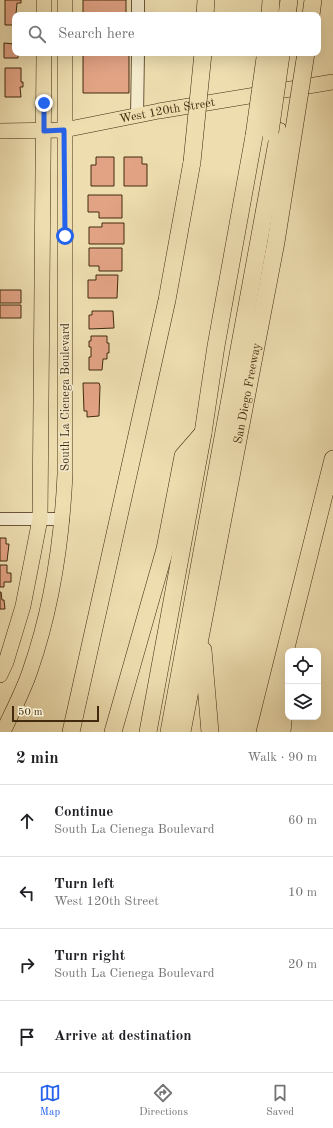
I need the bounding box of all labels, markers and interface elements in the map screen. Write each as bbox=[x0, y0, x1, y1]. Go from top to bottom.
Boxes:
search box bbox=[12, 12, 321, 56]
icon: search bbox=[26, 23, 48, 45]
text: Search here bbox=[58, 27, 135, 42]
route end bbox=[35, 94, 53, 112]
street label: West 120th Street bbox=[118, 97, 216, 126]
route start bbox=[56, 227, 74, 245]
street label: South La Cienega Boulevard bbox=[60, 323, 72, 471]
street label: San Diego Freeway bbox=[232, 341, 264, 445]
map controls bbox=[285, 648, 321, 720]
button: locate bbox=[285, 648, 321, 684]
button: layers bbox=[285, 684, 321, 720]
scale bar bbox=[12, 704, 99, 723]
text: 50 m bbox=[18, 707, 43, 718]
text: 2 min bbox=[16, 750, 59, 767]
text: Walk · 90 m bbox=[248, 751, 317, 764]
text: Continue bbox=[54, 805, 113, 820]
icon: ahead bbox=[16, 810, 38, 832]
text: 60 m bbox=[288, 814, 317, 827]
text: South La Cienega Boulevard bbox=[54, 823, 215, 836]
text: Turn left bbox=[54, 877, 114, 892]
icon: left bbox=[16, 882, 38, 904]
text: 10 m bbox=[288, 886, 317, 899]
text: West 120th Street bbox=[54, 895, 159, 908]
text: Turn right bbox=[54, 949, 125, 964]
icon: right bbox=[16, 954, 38, 976]
text: 20 m bbox=[288, 958, 317, 971]
text: South La Cienega Boulevard bbox=[54, 967, 215, 980]
icon: arrive bbox=[16, 1026, 38, 1048]
text: Arrive at destination bbox=[54, 1029, 192, 1044]
tab: Map bbox=[39, 1082, 61, 1120]
tab: Directions bbox=[139, 1082, 188, 1120]
tab: Saved bbox=[266, 1082, 294, 1120]

